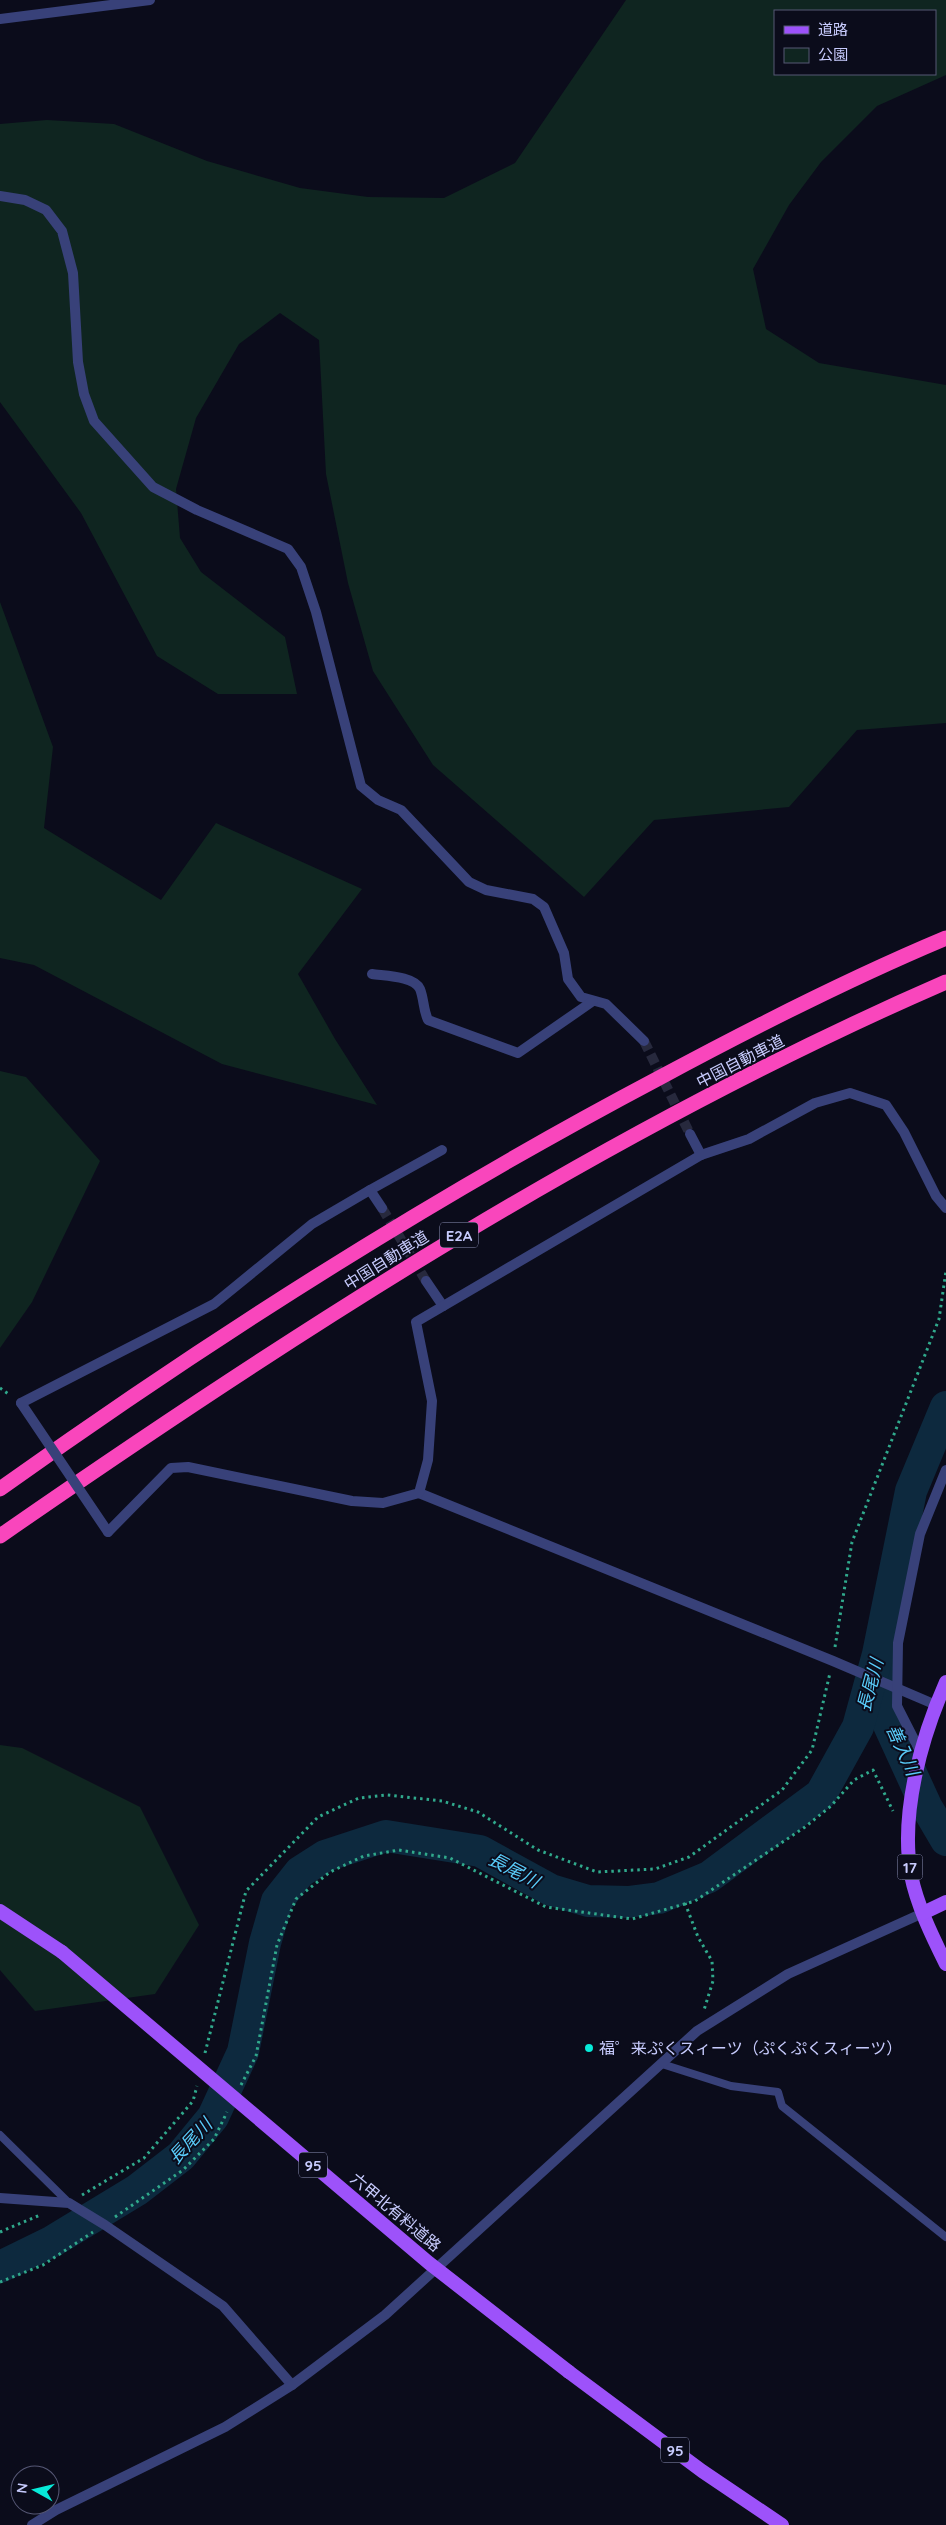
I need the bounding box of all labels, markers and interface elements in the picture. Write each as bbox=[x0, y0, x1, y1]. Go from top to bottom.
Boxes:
legend bbox=[774, 10, 936, 75]
text: 道路 bbox=[818, 20, 848, 39]
text: 公園 bbox=[818, 45, 848, 64]
street label: 中国自動車道 bbox=[693, 1030, 787, 1092]
road number: E2A bbox=[440, 1222, 478, 1248]
street label: 中国自動車道 bbox=[340, 1226, 432, 1294]
water label: 長尾川 bbox=[852, 1654, 889, 1714]
water label: 善入川 bbox=[882, 1721, 925, 1781]
water label: 長尾川 bbox=[485, 1847, 545, 1894]
road number: 17 bbox=[898, 1854, 922, 1880]
place label: 福゜来ぷくスィーツ（ぷくぷくスィーツ） bbox=[599, 2038, 902, 2058]
marker: 福゜来ぷくスィーツ（ぷくぷくスィーツ） bbox=[583, 2042, 595, 2054]
water label: 長尾川 bbox=[163, 2112, 218, 2169]
road number: 95 bbox=[299, 2152, 327, 2178]
street label: 六甲北有料道路 bbox=[347, 2168, 445, 2256]
road number: 95 bbox=[661, 2438, 689, 2462]
north arrow bbox=[10, 2465, 60, 2515]
text: N bbox=[12, 2482, 32, 2495]

